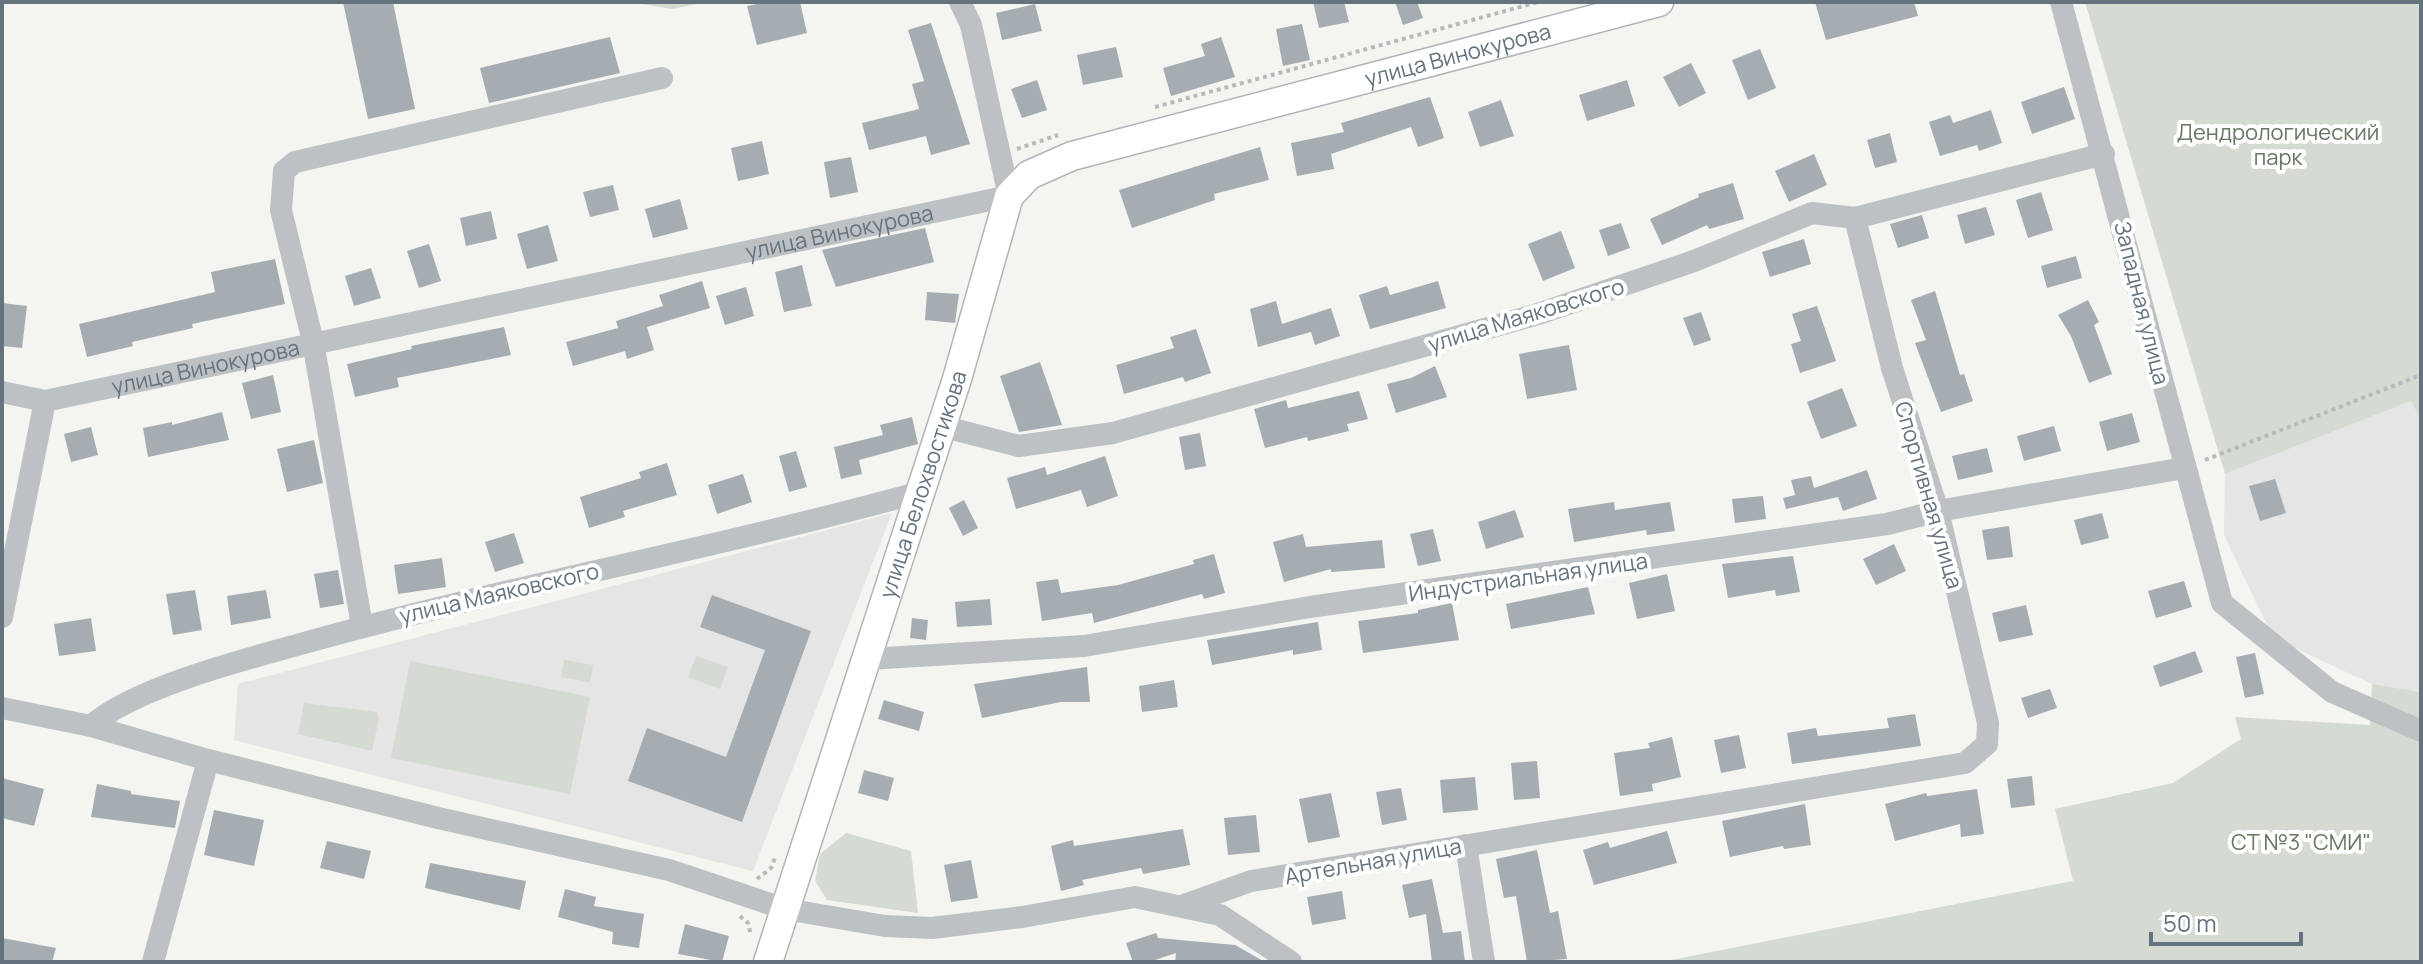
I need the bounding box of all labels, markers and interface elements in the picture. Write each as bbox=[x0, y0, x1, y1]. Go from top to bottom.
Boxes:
street label: улица Винокурова bbox=[1362, 16, 1554, 94]
park label: Дендрологический парк bbox=[2177, 117, 2379, 172]
street label: улица Винокурова bbox=[743, 198, 936, 267]
street label: Западная улица bbox=[2107, 218, 2177, 388]
street label: улица Маяковского bbox=[1424, 271, 1628, 359]
street label: улица Винокурова bbox=[109, 332, 302, 401]
street label: улица Белохвостикова bbox=[872, 367, 974, 602]
street label: Спортивная улица bbox=[1888, 398, 1970, 592]
street label: Индустриальная улица bbox=[1406, 545, 1650, 609]
street label: улица Маяковского bbox=[396, 555, 602, 631]
park label: СТ №3 "СМИ" bbox=[2231, 827, 2371, 857]
street label: Артельная улица bbox=[1282, 831, 1464, 891]
scale bar bbox=[2151, 896, 2301, 946]
text: 50 m bbox=[2163, 906, 2217, 939]

